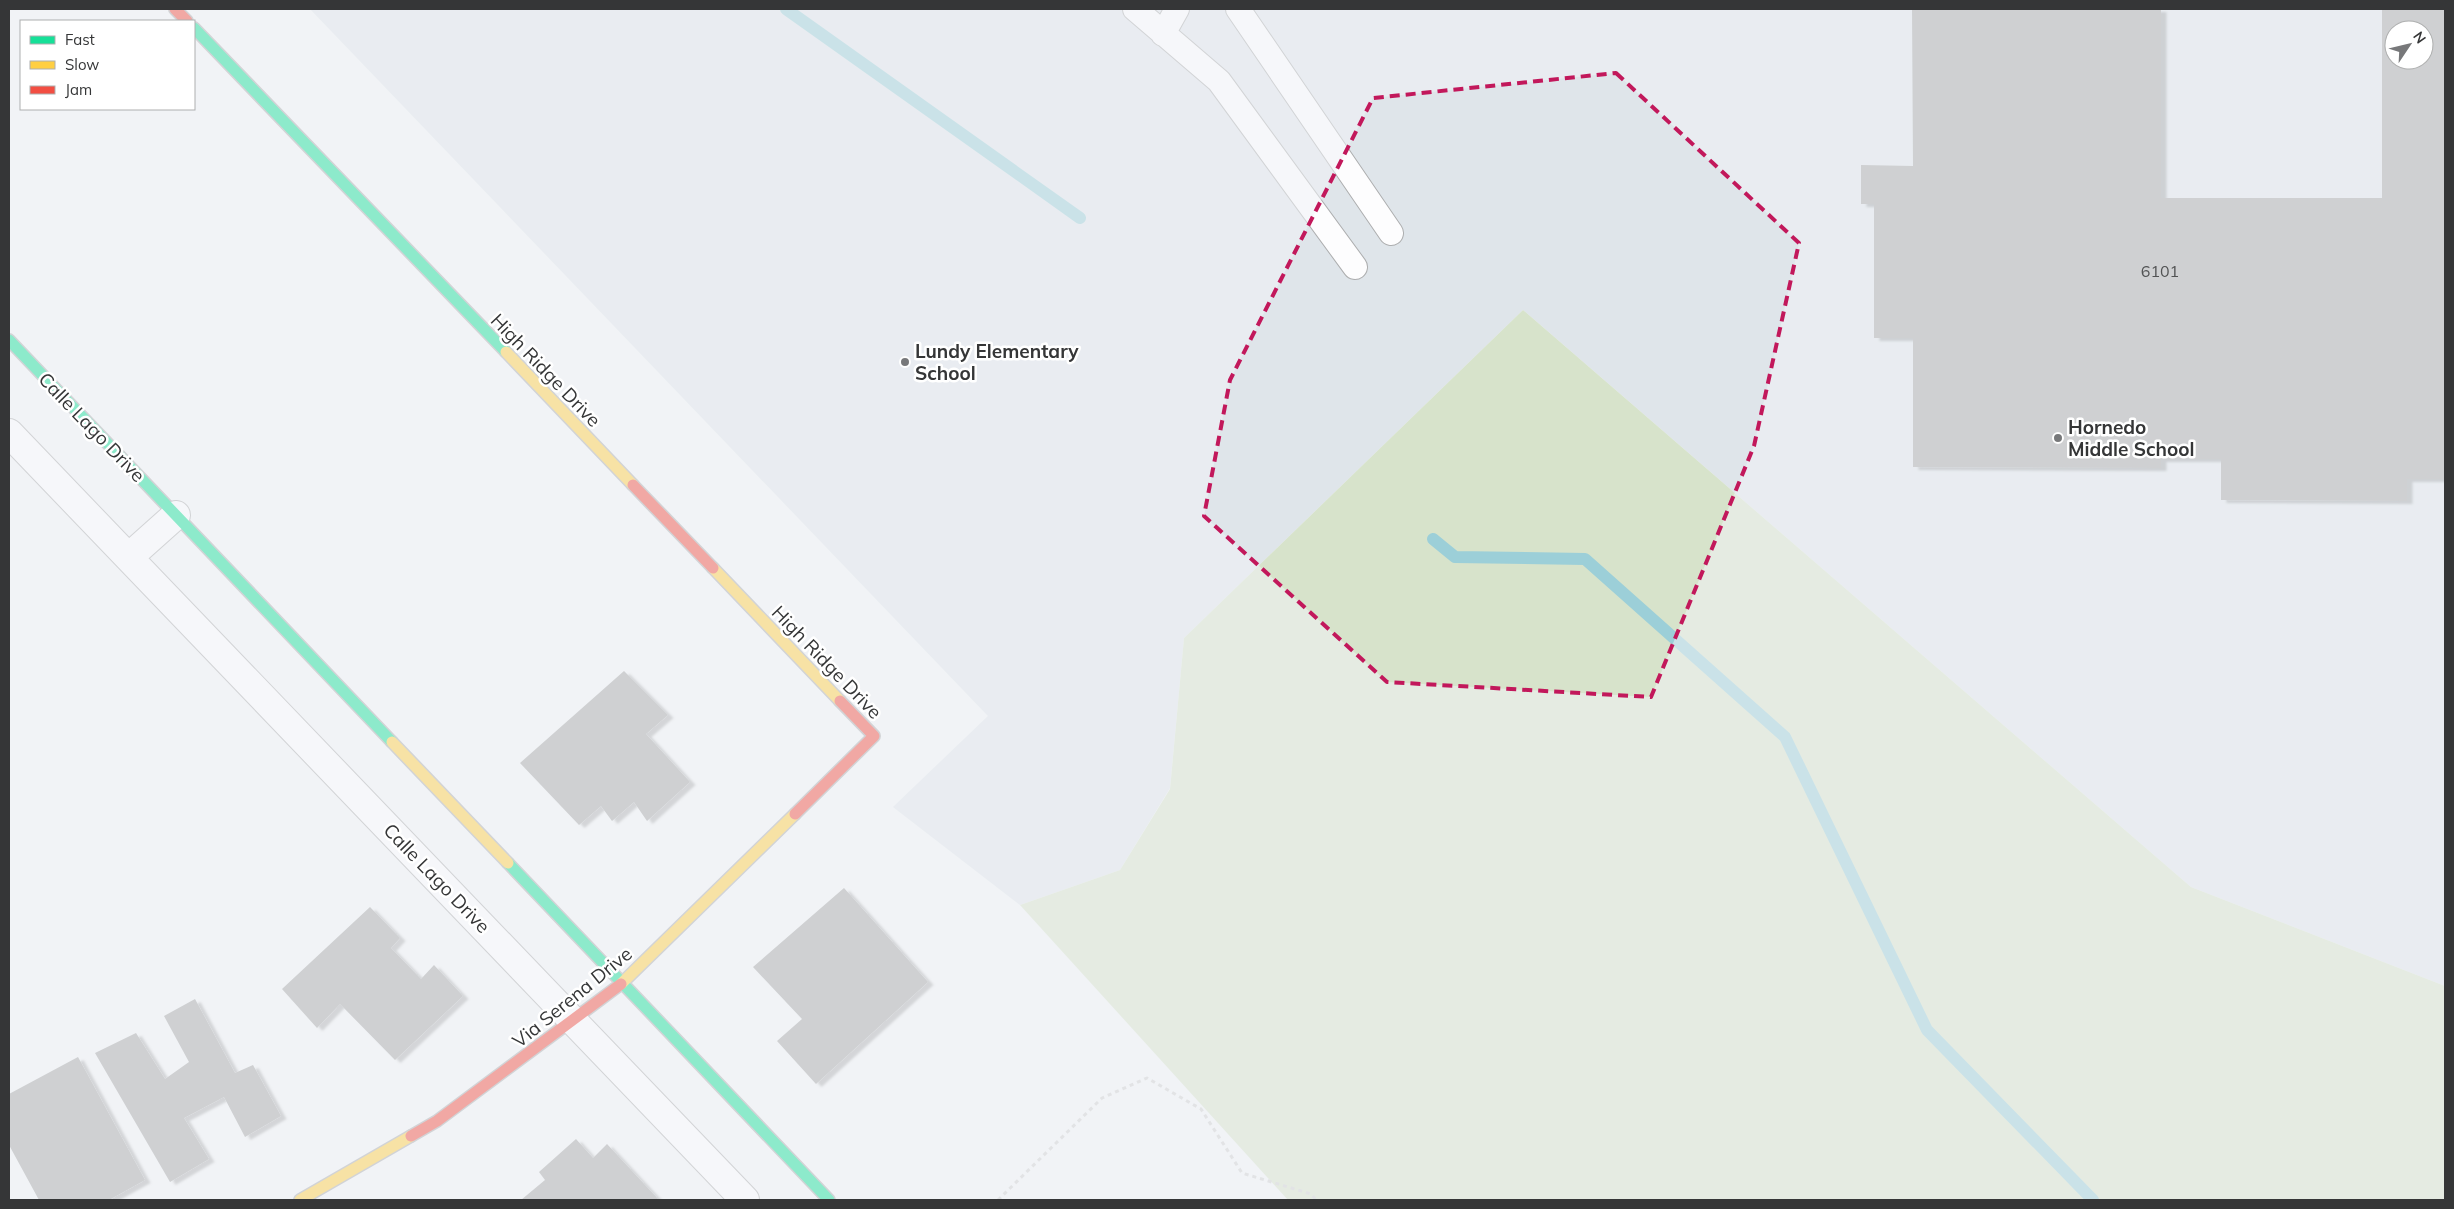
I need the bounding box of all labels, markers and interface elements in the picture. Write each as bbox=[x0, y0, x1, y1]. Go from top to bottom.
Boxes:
legend bbox=[20, 20, 195, 110]
north arrow bbox=[2384, 20, 2434, 70]
text: N bbox=[2409, 28, 2430, 47]
text: Fast bbox=[65, 30, 95, 49]
text: Slow bbox=[65, 55, 99, 74]
text: Jam bbox=[65, 80, 92, 99]
house number: 6101 bbox=[2141, 261, 2179, 281]
street label: High Ridge Drive bbox=[486, 308, 606, 432]
place label: Lundy Elementary School bbox=[915, 339, 1079, 385]
marker: Lundy Elementary School bbox=[899, 356, 911, 368]
street label: Calle Lago Drive bbox=[34, 367, 150, 487]
place label: Hornedo Middle School bbox=[2068, 415, 2194, 461]
marker: Hornedo Middle School bbox=[2052, 432, 2064, 444]
street label: High Ridge Drive bbox=[767, 600, 887, 724]
street label: Calle Lago Drive bbox=[379, 818, 495, 938]
street label: Via Serena Drive bbox=[507, 941, 637, 1053]

